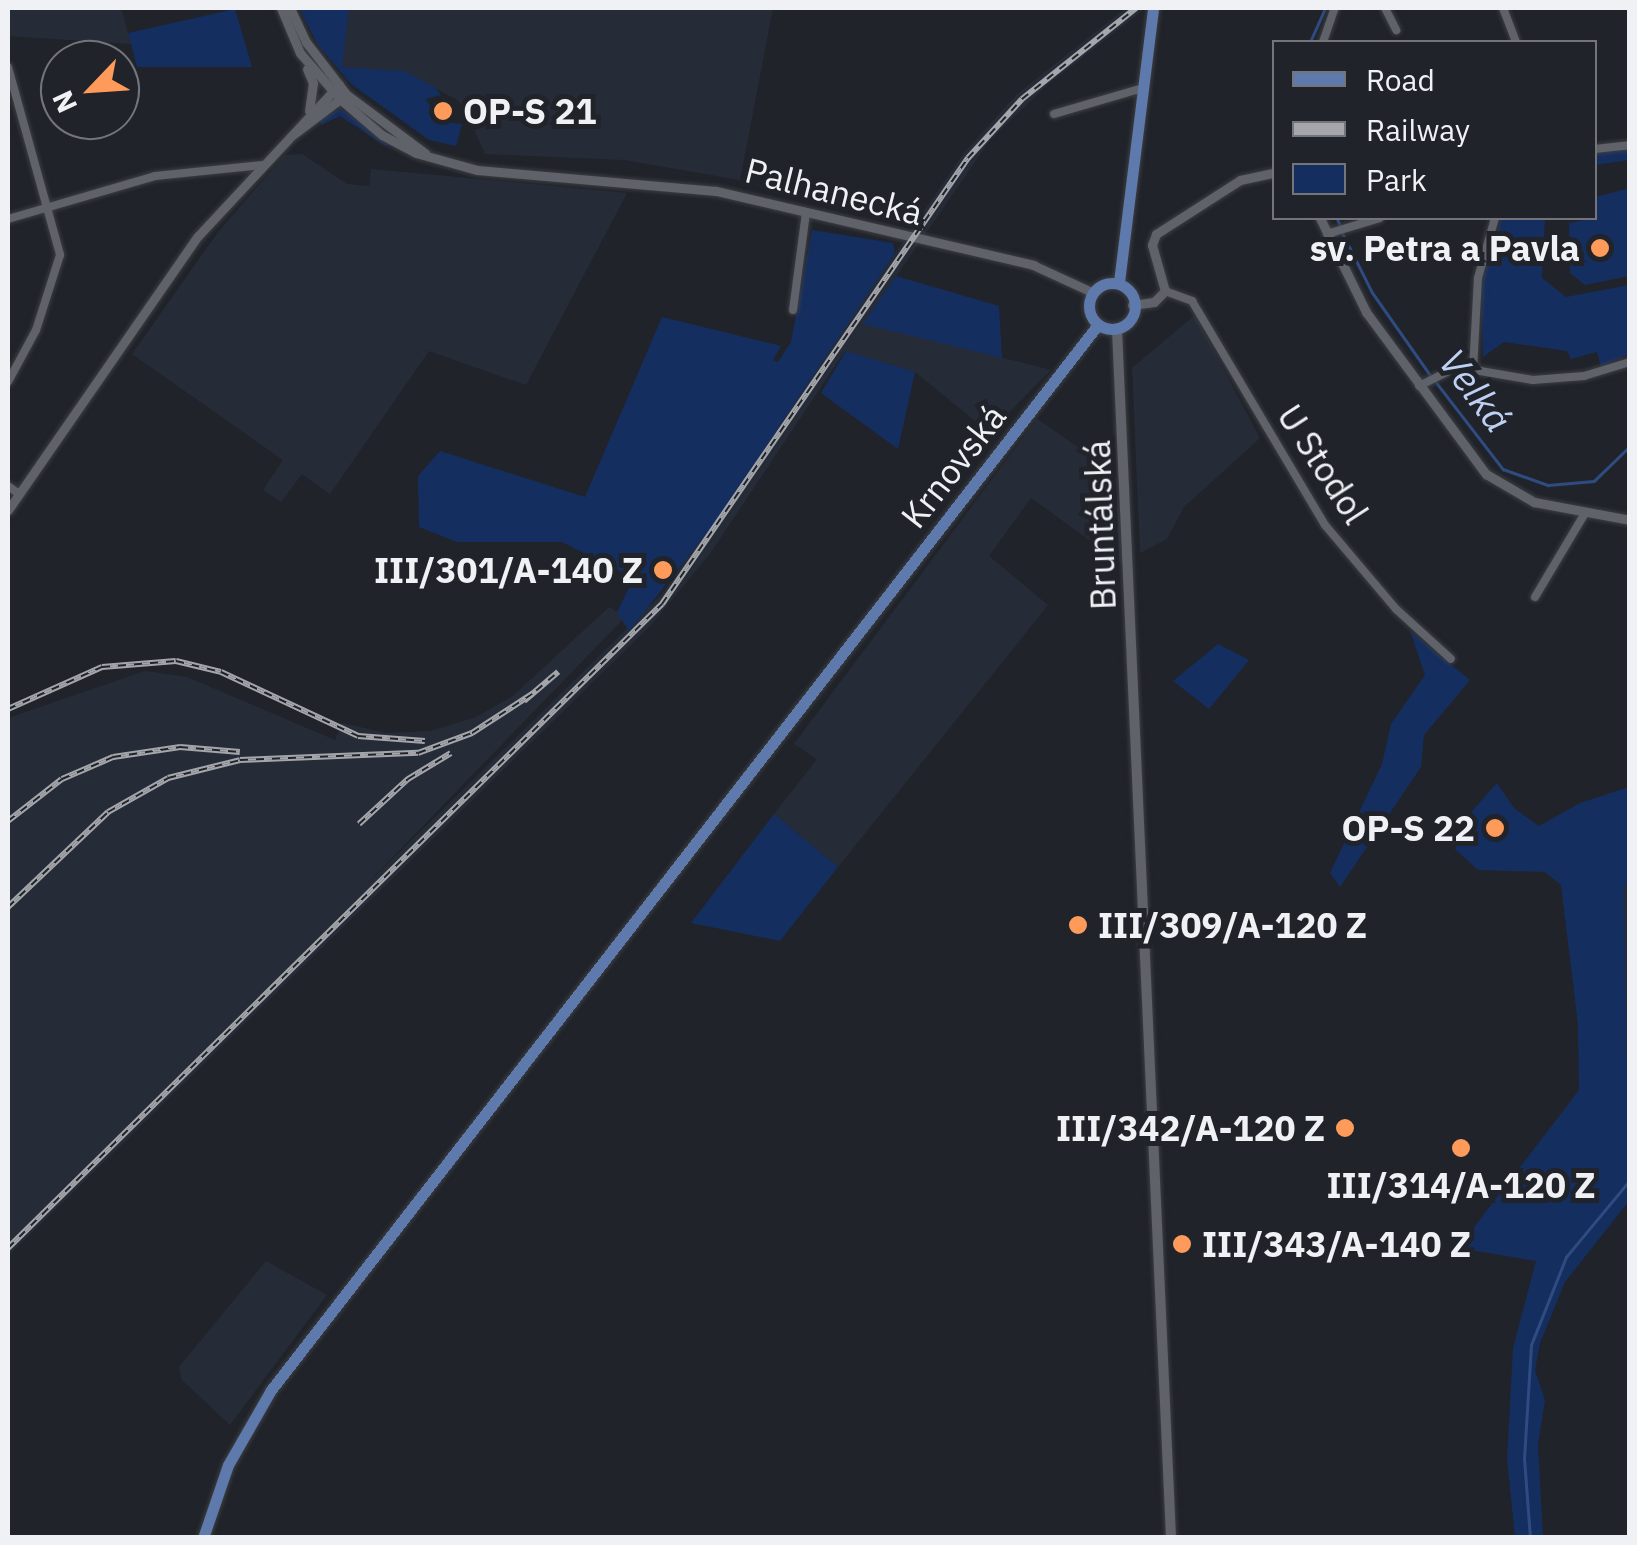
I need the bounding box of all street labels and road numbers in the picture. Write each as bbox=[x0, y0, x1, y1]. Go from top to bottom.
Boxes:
street label: Palhanecká bbox=[741, 149, 927, 233]
street label: Krnovská bbox=[892, 396, 1014, 536]
street label: U Stodol bbox=[1269, 397, 1377, 531]
street label: Bruntálská bbox=[1076, 439, 1124, 611]

